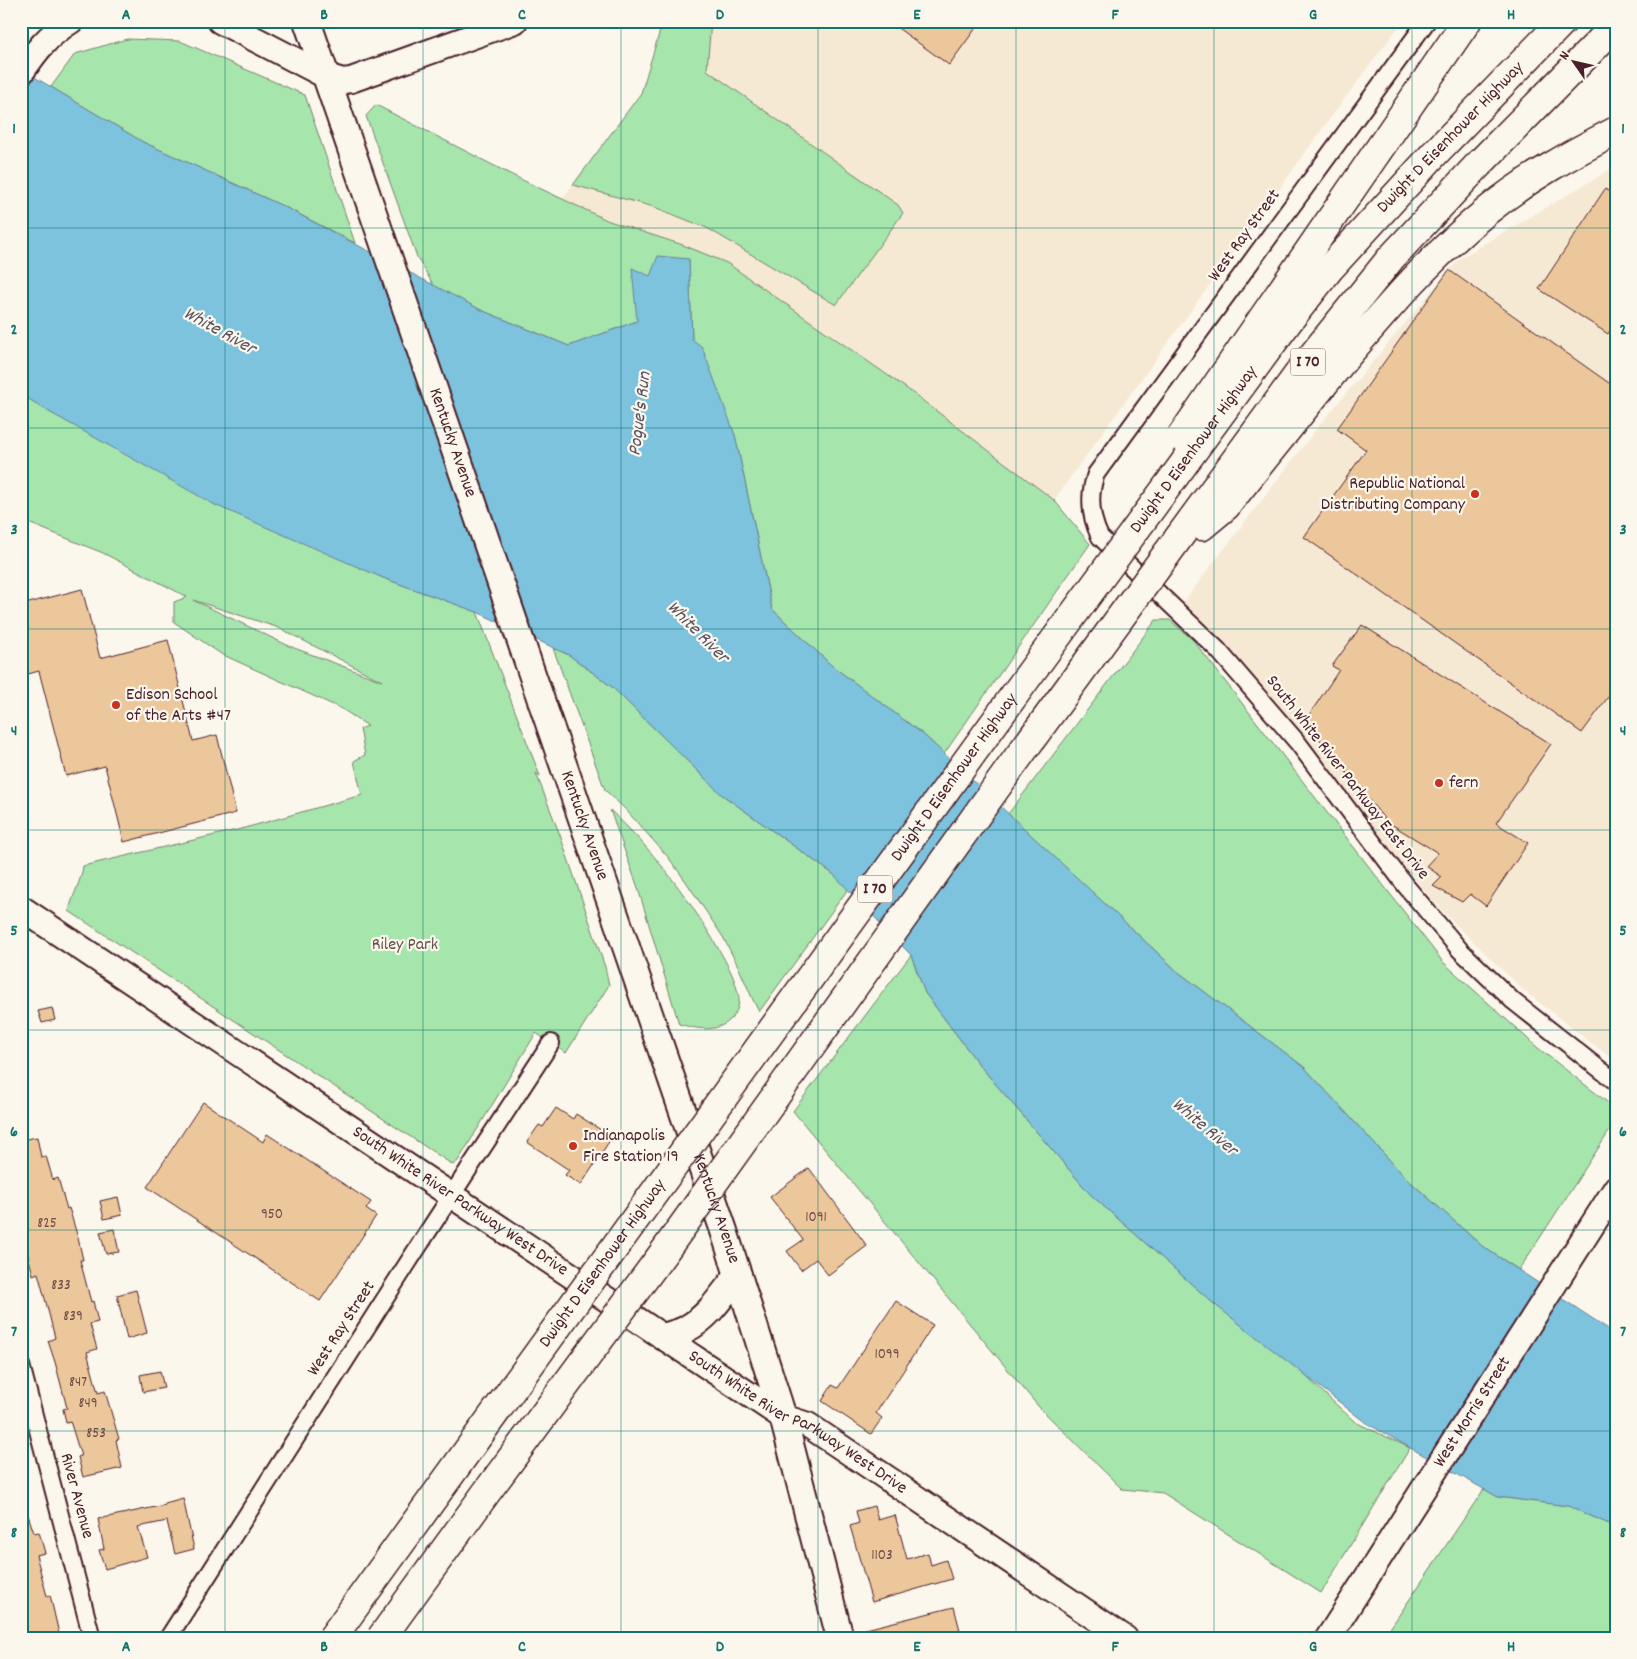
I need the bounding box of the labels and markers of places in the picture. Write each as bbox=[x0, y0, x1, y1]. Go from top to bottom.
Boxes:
place label: Republic National Distributing Company bbox=[1321, 472, 1466, 518]
marker: Republic National Distributing Company bbox=[1469, 488, 1481, 500]
place label: Edison School of the Arts #47 bbox=[126, 683, 231, 729]
marker: Edison School of the Arts #47 bbox=[110, 699, 122, 711]
place label: fern bbox=[1449, 771, 1478, 796]
marker: fern bbox=[1433, 777, 1445, 789]
place label: Indianapolis Fire Station 19 bbox=[583, 1124, 679, 1170]
marker: Indianapolis Fire Station 19 bbox=[567, 1140, 579, 1152]

